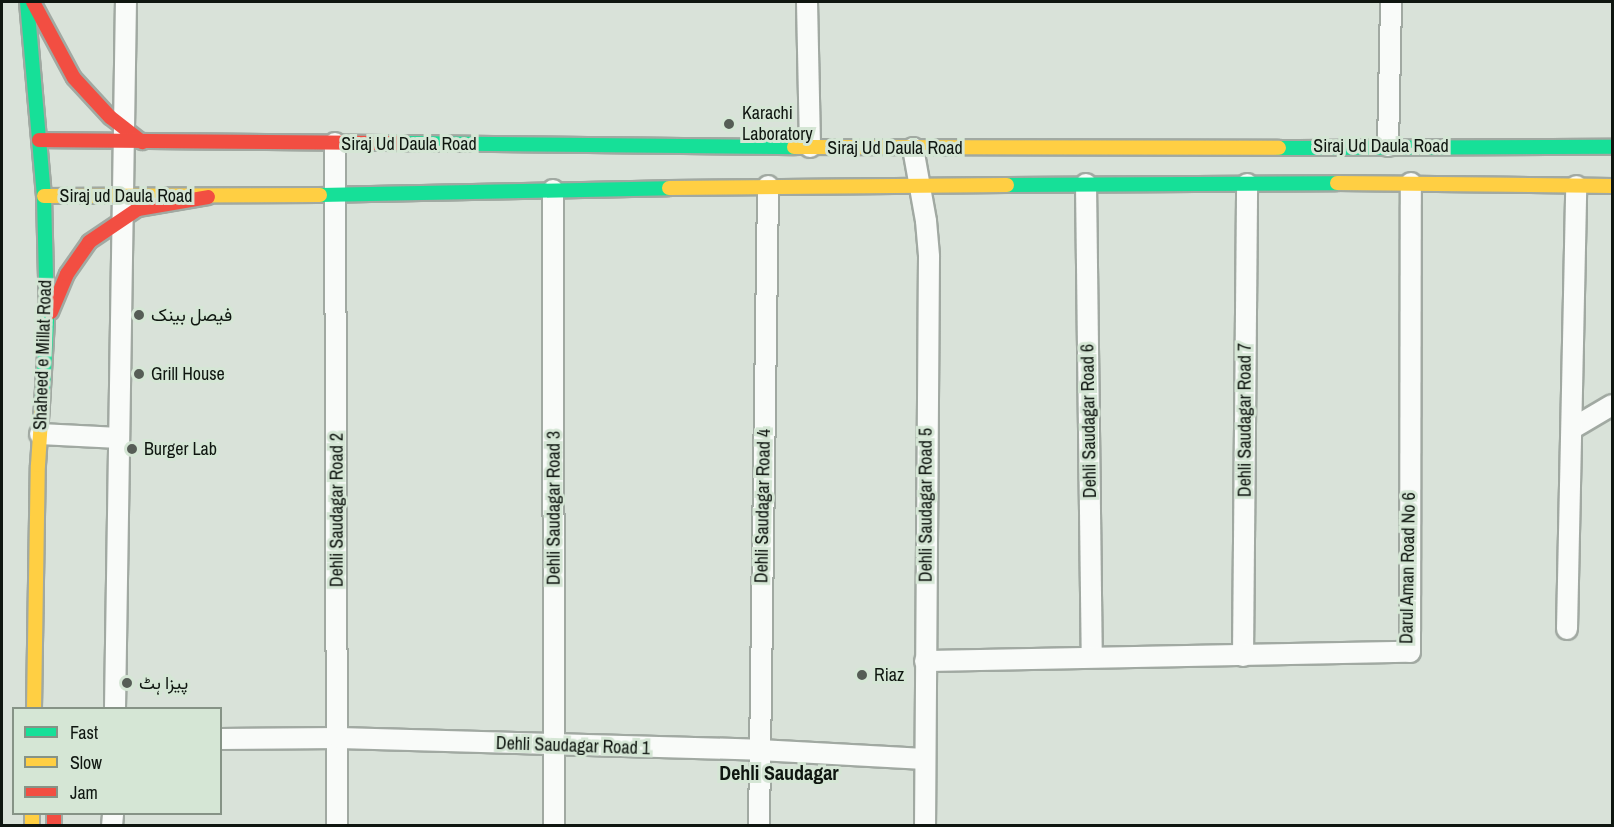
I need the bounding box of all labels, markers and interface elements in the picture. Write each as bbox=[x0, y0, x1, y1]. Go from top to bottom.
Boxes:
place label: Karachi Laboratory bbox=[742, 103, 813, 146]
marker: Karachi Laboratory bbox=[720, 115, 738, 133]
street label: Siraj Ud Daula Road bbox=[341, 133, 477, 155]
street label: Siraj Ud Daula Road bbox=[1313, 135, 1449, 157]
street label: Siraj Ud Daula Road bbox=[827, 137, 963, 159]
street label: Siraj ud Daula Road bbox=[60, 185, 192, 207]
street label: Shaheed e Millat Road bbox=[30, 280, 56, 430]
place label: فیصل بینک bbox=[151, 304, 232, 326]
marker: فیصل بینک bbox=[132, 308, 146, 322]
street label: Dehli Saudagar Road 7 bbox=[1234, 343, 1256, 497]
street label: Dehli Saudagar Road 6 bbox=[1077, 344, 1101, 498]
place label: Grill House bbox=[151, 363, 225, 385]
marker: Grill House bbox=[132, 367, 146, 381]
street label: Dehli Saudagar Road 5 bbox=[915, 428, 937, 582]
street label: Dehli Saudagar Road 4 bbox=[751, 429, 775, 583]
street label: Dehli Saudagar Road 3 bbox=[543, 431, 565, 585]
street label: Dehli Saudagar Road 2 bbox=[326, 433, 348, 587]
place label: Burger Lab bbox=[144, 438, 217, 460]
marker: Burger Lab bbox=[125, 442, 139, 456]
street label: Darul Aman Road No 6 bbox=[1396, 492, 1420, 644]
place label: Riaz bbox=[874, 664, 904, 686]
marker: Riaz bbox=[855, 668, 869, 682]
place label: پیزا ہٹ bbox=[139, 672, 188, 694]
marker: پیزا ہٹ bbox=[120, 676, 134, 690]
legend bbox=[12, 707, 222, 815]
text: Fast bbox=[70, 720, 98, 745]
street label: Dehli Saudagar Road 1 bbox=[496, 733, 650, 759]
text: Slow bbox=[70, 750, 102, 775]
district label: Dehli Saudagar bbox=[719, 760, 839, 784]
text: Jam bbox=[70, 780, 98, 805]

